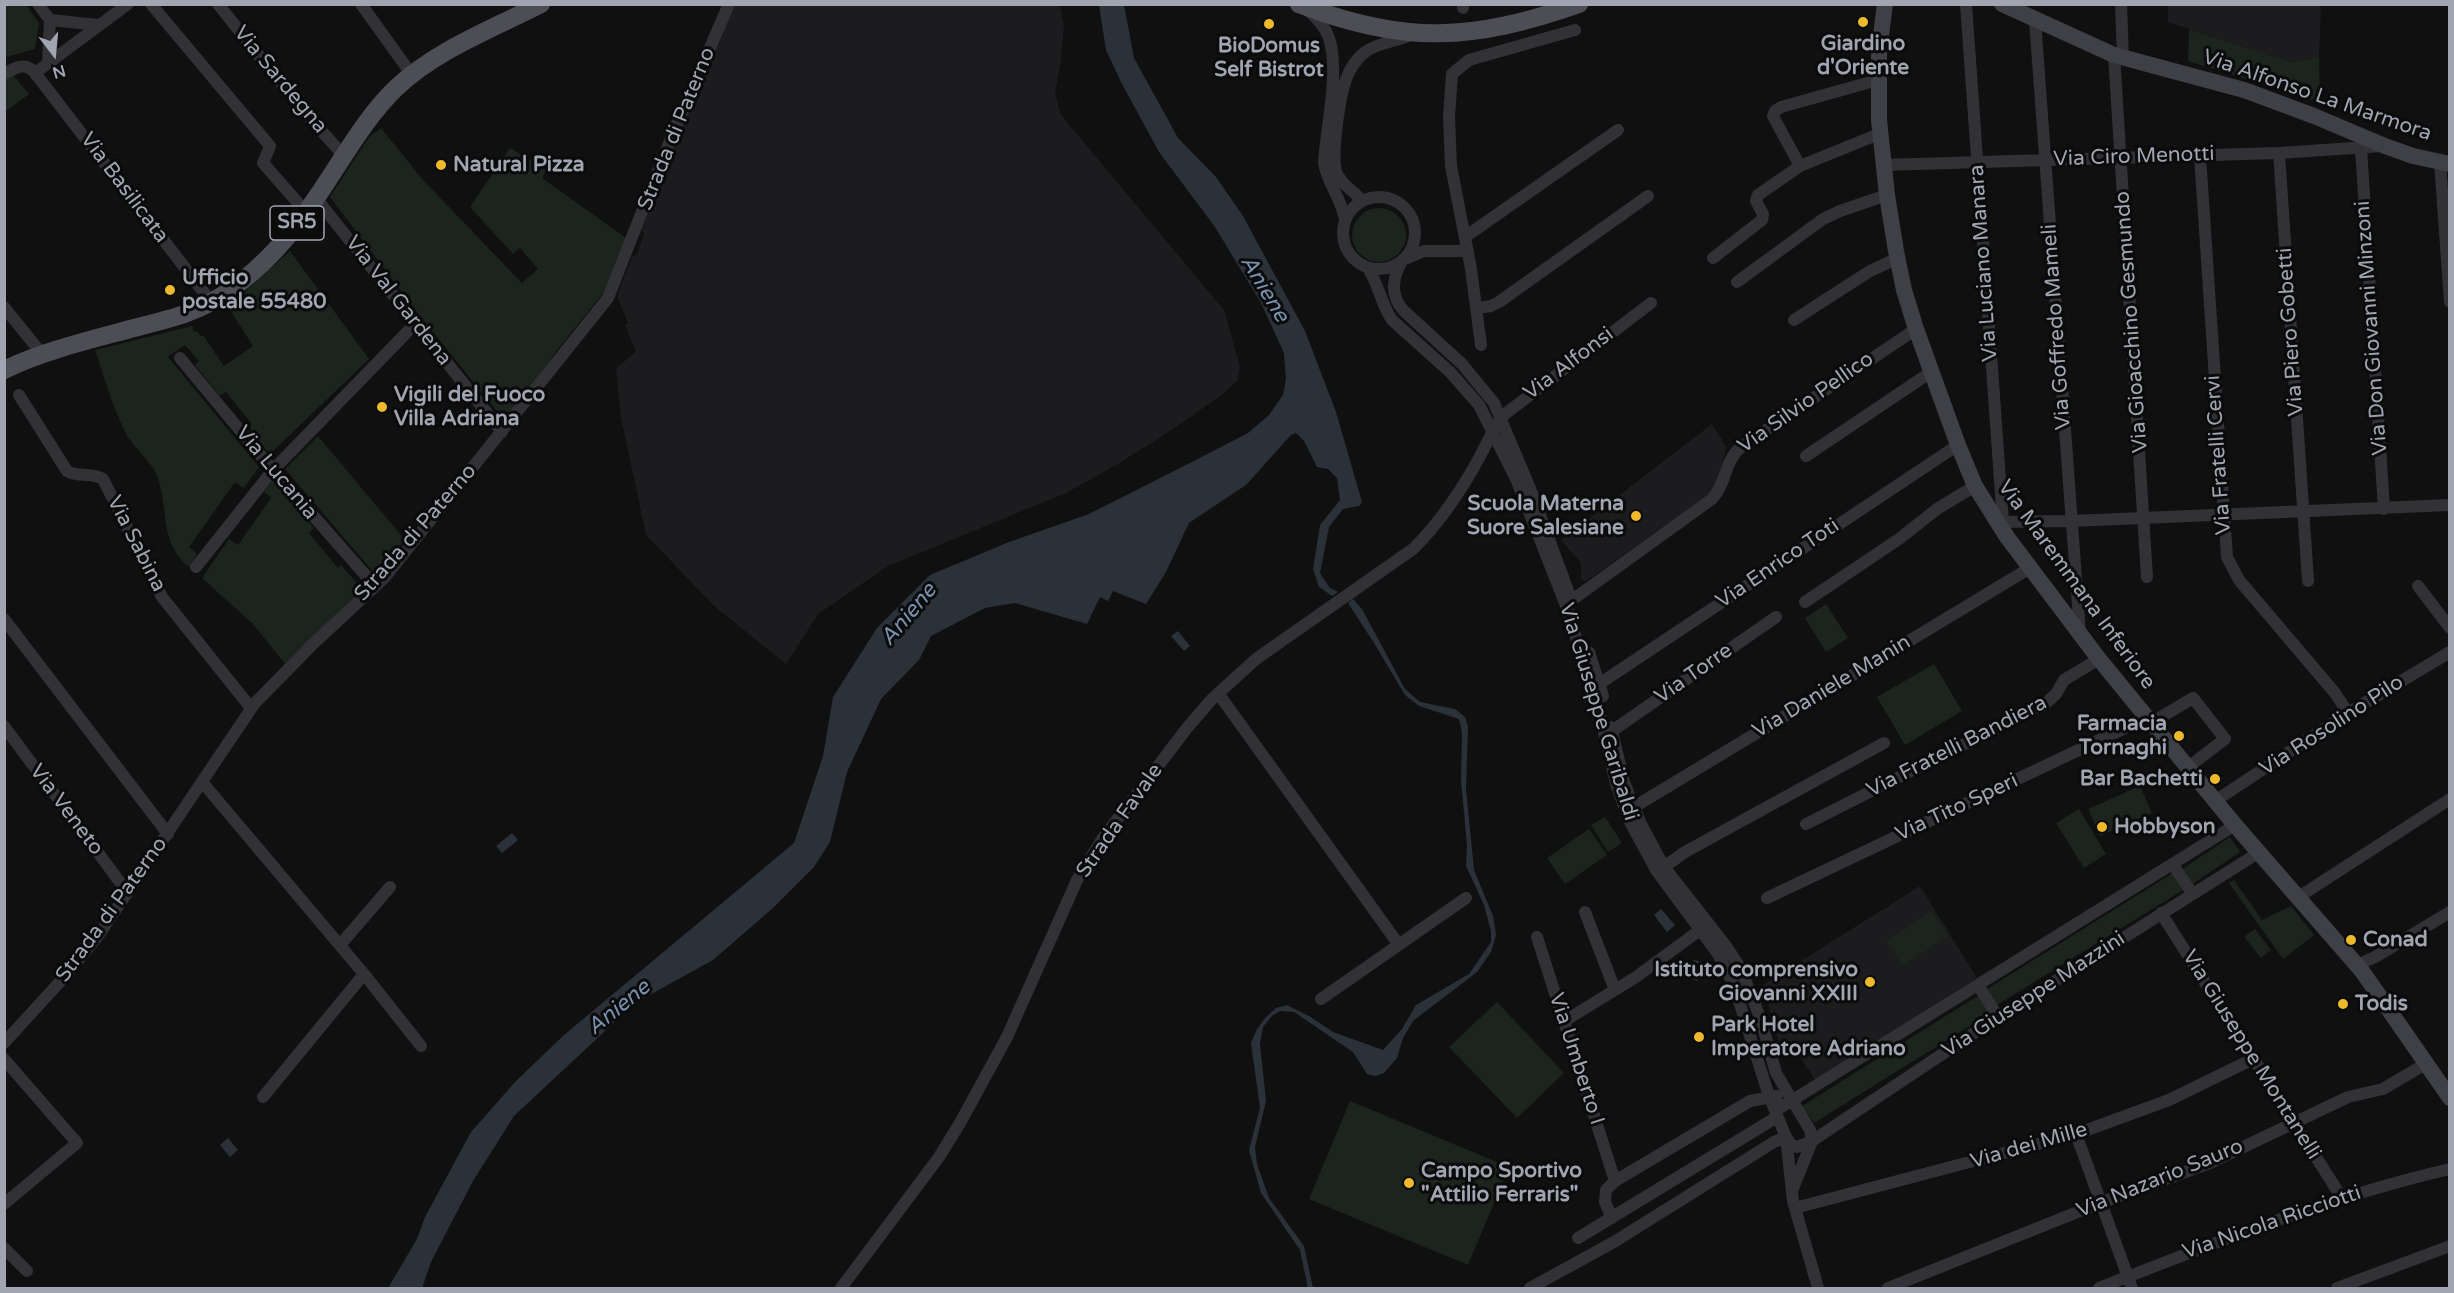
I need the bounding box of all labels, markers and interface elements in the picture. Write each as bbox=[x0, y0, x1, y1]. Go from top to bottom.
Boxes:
marker: Giardino d'Oriente bbox=[1856, 15, 1870, 29]
marker: BioDomus Self Bistrot bbox=[1262, 17, 1276, 31]
street label: Via Sardegna bbox=[228, 21, 332, 139]
north arrow bbox=[24, 24, 84, 84]
place label: Giardino d'Oriente bbox=[1817, 31, 1909, 81]
place label: BioDomus Self Bistrot bbox=[1214, 33, 1324, 83]
street label: Strada di Paterno bbox=[633, 44, 721, 214]
street label: Via Alfonso La Marmora bbox=[2199, 45, 2435, 147]
text: N bbox=[50, 60, 68, 83]
street label: Via Basilicata bbox=[74, 128, 174, 248]
street label: Via Ciro Menotti bbox=[2053, 142, 2215, 172]
place label: Natural Pizza bbox=[453, 152, 585, 178]
marker: Natural Pizza bbox=[434, 158, 448, 172]
street label: Via Luciano Manara bbox=[1965, 164, 2003, 362]
street label: Via Gioacchino Gesmundo bbox=[2110, 190, 2154, 454]
street label: Via Don Giovanni Minzoni bbox=[2351, 200, 2393, 456]
road number: SR5 bbox=[270, 206, 324, 240]
street label: Via Goffredo Mameli bbox=[2037, 223, 2077, 431]
street label: Via Val Gardena bbox=[339, 231, 457, 371]
street label: Via Piero Gobetti bbox=[2273, 247, 2309, 417]
water label: Aniene bbox=[1234, 251, 1294, 327]
place label: Ufficio postale 55480 bbox=[182, 265, 326, 315]
marker: Ufficio postale 55480 bbox=[163, 283, 177, 297]
street label: Via Alfonsi bbox=[1519, 322, 1619, 406]
street label: Via Silvio Pellico bbox=[1733, 347, 1879, 459]
street label: Via Fratelli Cervi bbox=[2201, 374, 2237, 536]
place label: Vigili del Fuoco Villa Adriana bbox=[394, 382, 545, 432]
marker: Vigili del Fuoco Villa Adriana bbox=[375, 400, 389, 414]
street label: Via Lucania bbox=[230, 421, 322, 525]
street label: Strada di Paterno bbox=[350, 459, 482, 607]
street label: Via Maremmana Inferiore bbox=[1992, 476, 2160, 694]
place label: Scuola Materna Suore Salesiane bbox=[1467, 491, 1624, 541]
street label: Via Sabina bbox=[101, 492, 171, 596]
marker: Scuola Materna Suore Salesiane bbox=[1629, 509, 1643, 523]
street label: Via Enrico Toti bbox=[1712, 514, 1844, 614]
water label: Aniene bbox=[875, 578, 943, 652]
street label: Via Giuseppe Garibaldi bbox=[1553, 600, 1643, 824]
street label: Via Daniele Manin bbox=[1749, 630, 1915, 744]
street label: Via Torre bbox=[1650, 638, 1738, 710]
street label: Via Rosolino Pilo bbox=[2255, 670, 2409, 782]
street label: Via Fratelli Bandiera bbox=[1863, 691, 2051, 803]
place label: Farmacia Tornaghi bbox=[2077, 711, 2167, 761]
marker: Farmacia Tornaghi bbox=[2172, 729, 2186, 743]
street label: Via Veneto bbox=[24, 759, 108, 861]
street label: Strada Favale bbox=[1071, 759, 1169, 883]
place label: Bar Bachetti bbox=[2080, 766, 2203, 792]
street label: Via Tito Speri bbox=[1892, 769, 2022, 847]
marker: Bar Bachetti bbox=[2208, 772, 2222, 786]
place label: Hobbyson bbox=[2114, 814, 2216, 840]
marker: Hobbyson bbox=[2095, 820, 2109, 834]
street label: Strada di Paterno bbox=[51, 833, 173, 987]
street label: Via Giuseppe Mazzini bbox=[1938, 926, 2130, 1064]
place label: Conad bbox=[2363, 927, 2428, 953]
marker: Conad bbox=[2344, 933, 2358, 947]
street label: Via Giuseppe Montanelli bbox=[2176, 946, 2326, 1164]
place label: Istituto comprensivo Giovanni XXIII bbox=[1654, 957, 1858, 1007]
water label: Aniene bbox=[582, 975, 656, 1041]
marker: Istituto comprensivo Giovanni XXIII bbox=[1863, 975, 1877, 989]
street label: Via Umberto I bbox=[1543, 990, 1609, 1128]
place label: Todis bbox=[2355, 991, 2408, 1017]
marker: Todis bbox=[2336, 997, 2350, 1011]
place label: Park Hotel Imperatore Adriano bbox=[1711, 1012, 1906, 1062]
marker: Park Hotel Imperatore Adriano bbox=[1692, 1030, 1706, 1044]
street label: Via dei Mille bbox=[1968, 1117, 2090, 1175]
street label: Via Nazario Sauro bbox=[2073, 1134, 2247, 1224]
place label: Campo Sportivo "Attilio Ferraris" bbox=[1421, 1158, 1582, 1208]
marker: Campo Sportivo "Attilio Ferraris" bbox=[1402, 1176, 1416, 1190]
street label: Via Nicola Ricciotti bbox=[2180, 1181, 2364, 1265]

